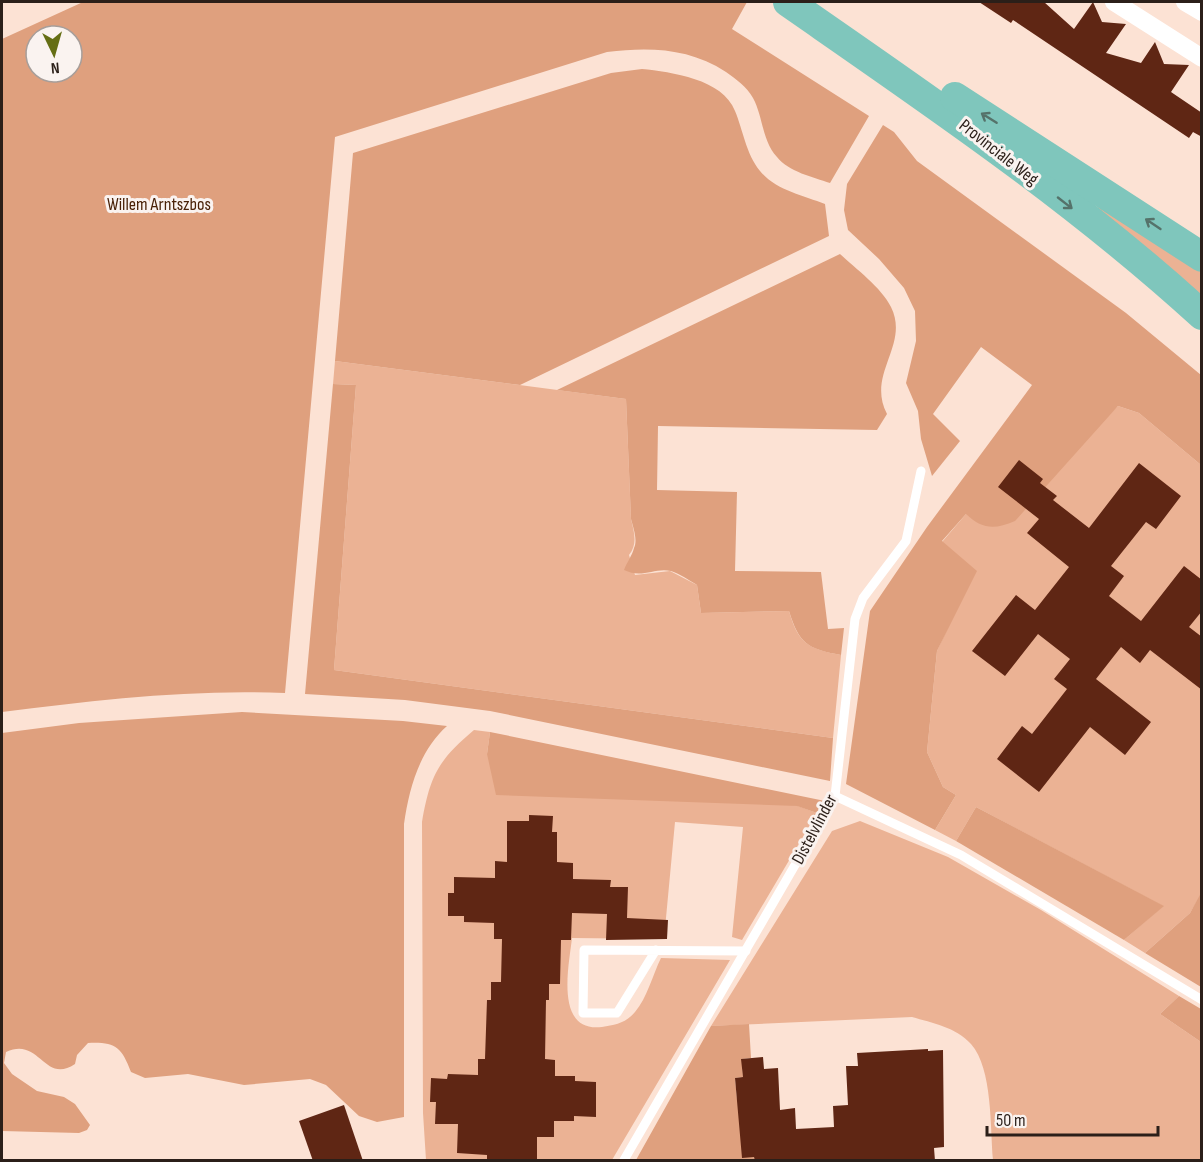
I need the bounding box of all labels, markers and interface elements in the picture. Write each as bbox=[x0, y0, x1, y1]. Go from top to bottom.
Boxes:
north arrow bbox=[24, 24, 84, 84]
text: N bbox=[50, 58, 60, 77]
one-way arrow bbox=[981, 112, 998, 124]
street label: Provinciale Weg bbox=[955, 115, 1042, 190]
park label: Willem Arntszbos bbox=[107, 194, 211, 215]
one-way arrow bbox=[1056, 196, 1072, 209]
one-way arrow bbox=[1145, 218, 1162, 230]
street label: Distelvlinder bbox=[787, 791, 842, 868]
scale bar bbox=[987, 1099, 1158, 1137]
text: 50 m bbox=[996, 1110, 1026, 1131]

